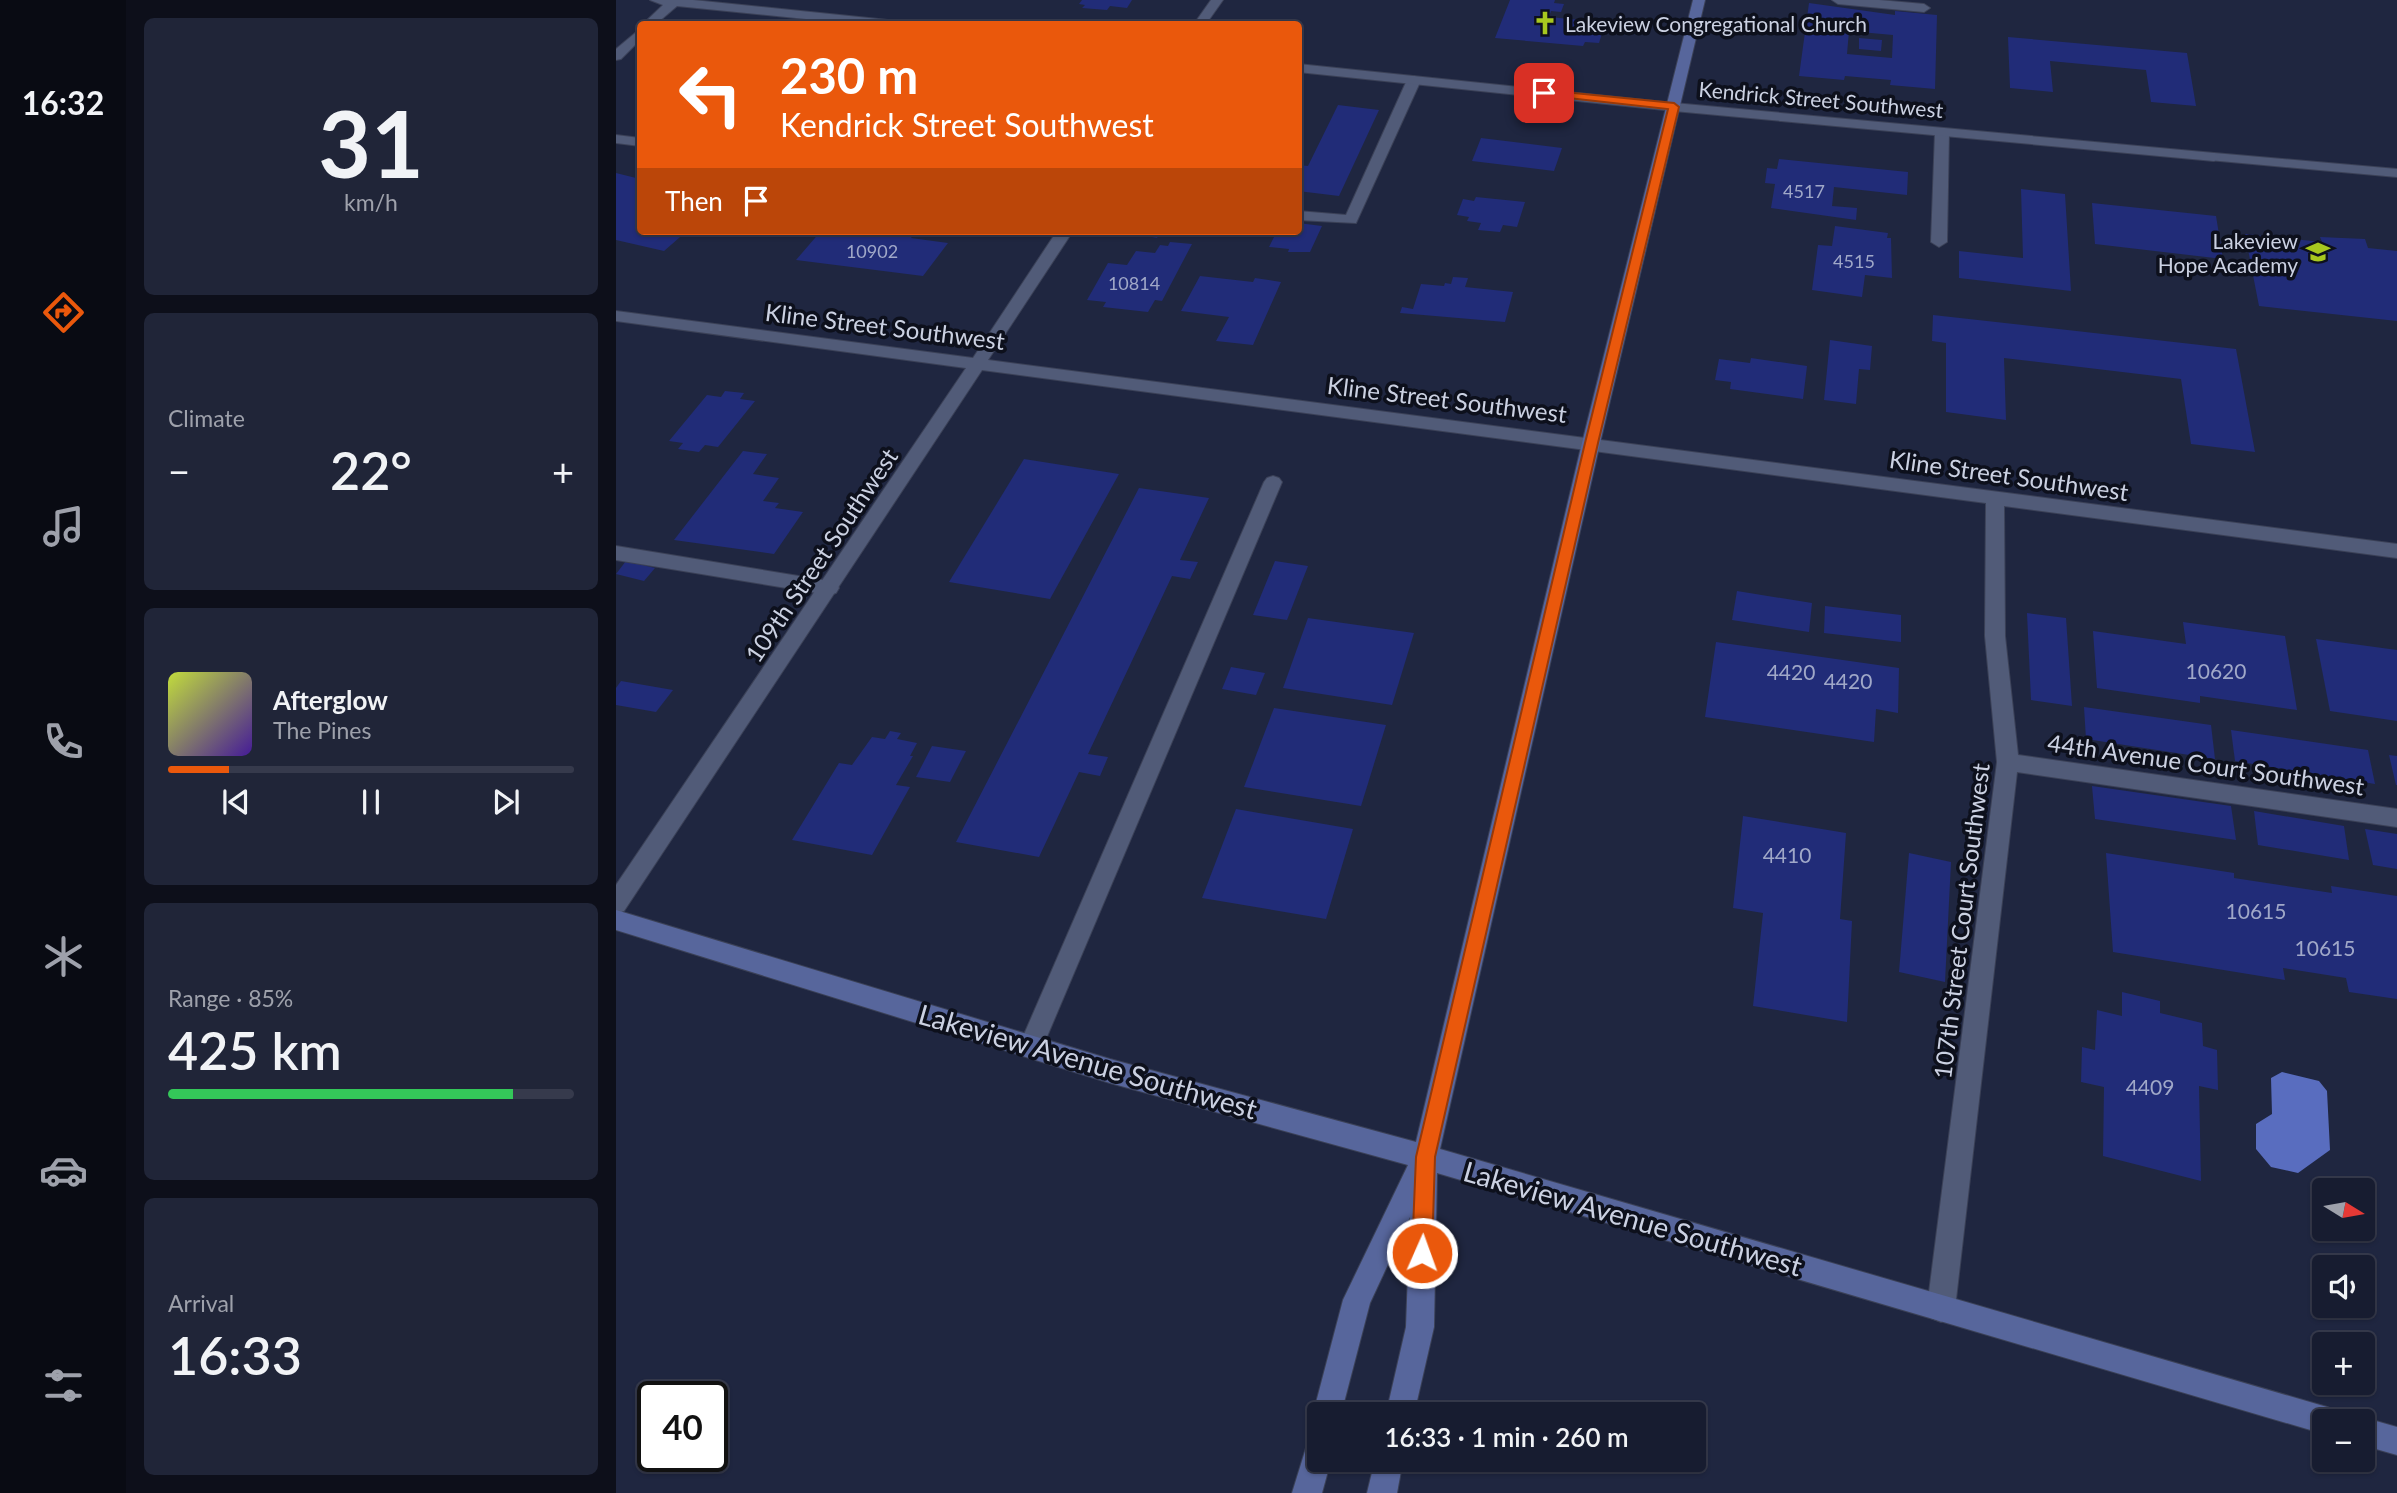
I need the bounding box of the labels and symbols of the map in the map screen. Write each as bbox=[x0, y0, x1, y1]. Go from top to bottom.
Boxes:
church icon: Lakeview Congregational Church bbox=[1531, 9, 1559, 37]
place label: Lakeview Congregational Church bbox=[1565, 11, 1867, 36]
pin bbox=[1514, 63, 1574, 123]
street label: Kendrick Street Southwest bbox=[1698, 76, 1945, 122]
house number: 4517 bbox=[1783, 180, 1825, 202]
place label: Lakeview Hope Academy bbox=[2158, 228, 2298, 277]
school or university icon: Lakeview Hope Academy bbox=[2304, 238, 2332, 266]
house number: 10902 bbox=[846, 240, 898, 262]
house number: 4515 bbox=[1833, 250, 1875, 272]
house number: 10814 bbox=[1108, 272, 1160, 294]
street label: Kline Street Southwest bbox=[764, 297, 1007, 355]
street label: Kline Street Southwest bbox=[1326, 370, 1569, 428]
street label: 109th Street Southwest bbox=[739, 442, 904, 667]
street label: Kline Street Southwest bbox=[1888, 444, 2131, 506]
house number: 10620 bbox=[2186, 658, 2246, 683]
house number: 4420 bbox=[1767, 659, 1815, 684]
house number: 4420 bbox=[1824, 668, 1872, 693]
street label: 44th Avenue Court Southwest bbox=[2046, 727, 2366, 801]
street label: 107th Street Court Southwest bbox=[1927, 761, 1995, 1080]
house number: 4410 bbox=[1763, 842, 1811, 867]
house number: 10615 bbox=[2226, 898, 2286, 923]
house number: 10615 bbox=[2295, 935, 2355, 960]
street label: Lakeview Avenue Southwest bbox=[915, 996, 1261, 1126]
house number: 4409 bbox=[2126, 1074, 2174, 1099]
street label: Lakeview Avenue Southwest bbox=[1460, 1153, 1806, 1283]
north arrow bbox=[2312, 1178, 2375, 1241]
position arrow bbox=[1385, 1216, 1459, 1290]
speed limit sign: 40 bbox=[637, 1381, 728, 1472]

